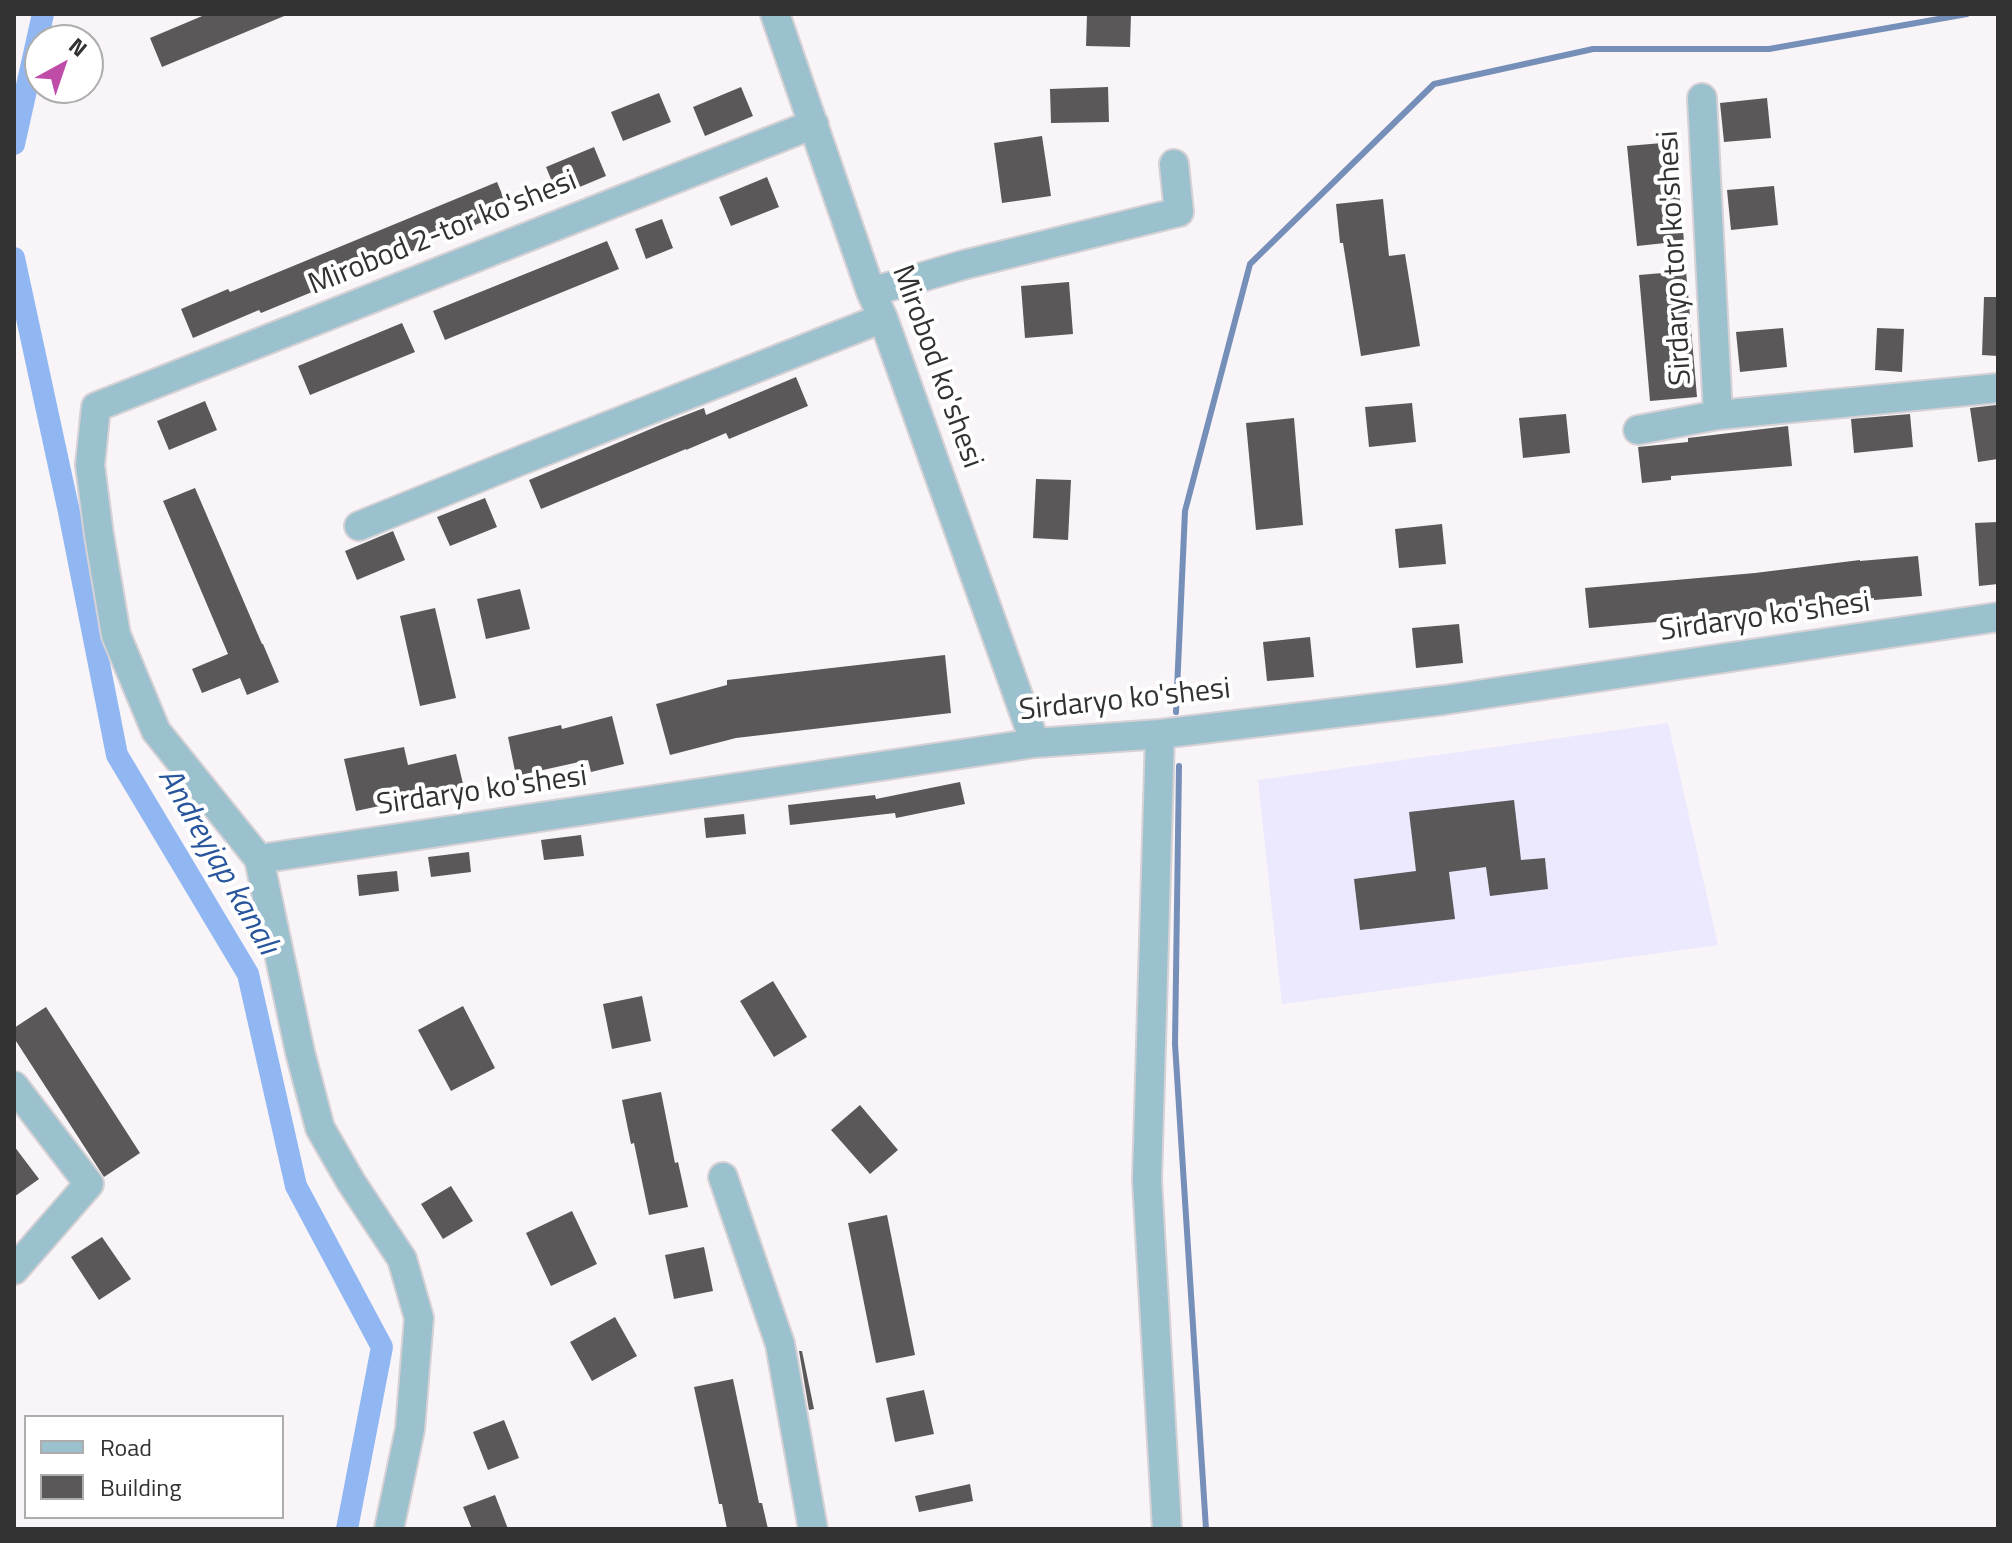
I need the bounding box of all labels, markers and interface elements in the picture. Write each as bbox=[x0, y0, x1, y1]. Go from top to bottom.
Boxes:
north arrow bbox=[24, 24, 104, 104]
text: N bbox=[61, 29, 95, 65]
street label: Sirdaryo tor ko'shesi bbox=[1651, 130, 1701, 386]
street label: Mirobod 2-tor ko'shesi bbox=[304, 164, 582, 304]
street label: Mirobod ko'shesi bbox=[883, 261, 989, 473]
street label: Sirdaryo ko'shesi bbox=[1658, 585, 1872, 651]
street label: Sirdaryo ko'shesi bbox=[1018, 672, 1232, 730]
street label: Sirdaryo ko'shesi bbox=[375, 759, 589, 825]
water label: Andreyjap kanalı bbox=[148, 762, 286, 962]
legend bbox=[24, 1415, 284, 1519]
text: Road bbox=[100, 1429, 152, 1465]
text: Building bbox=[100, 1469, 182, 1505]

